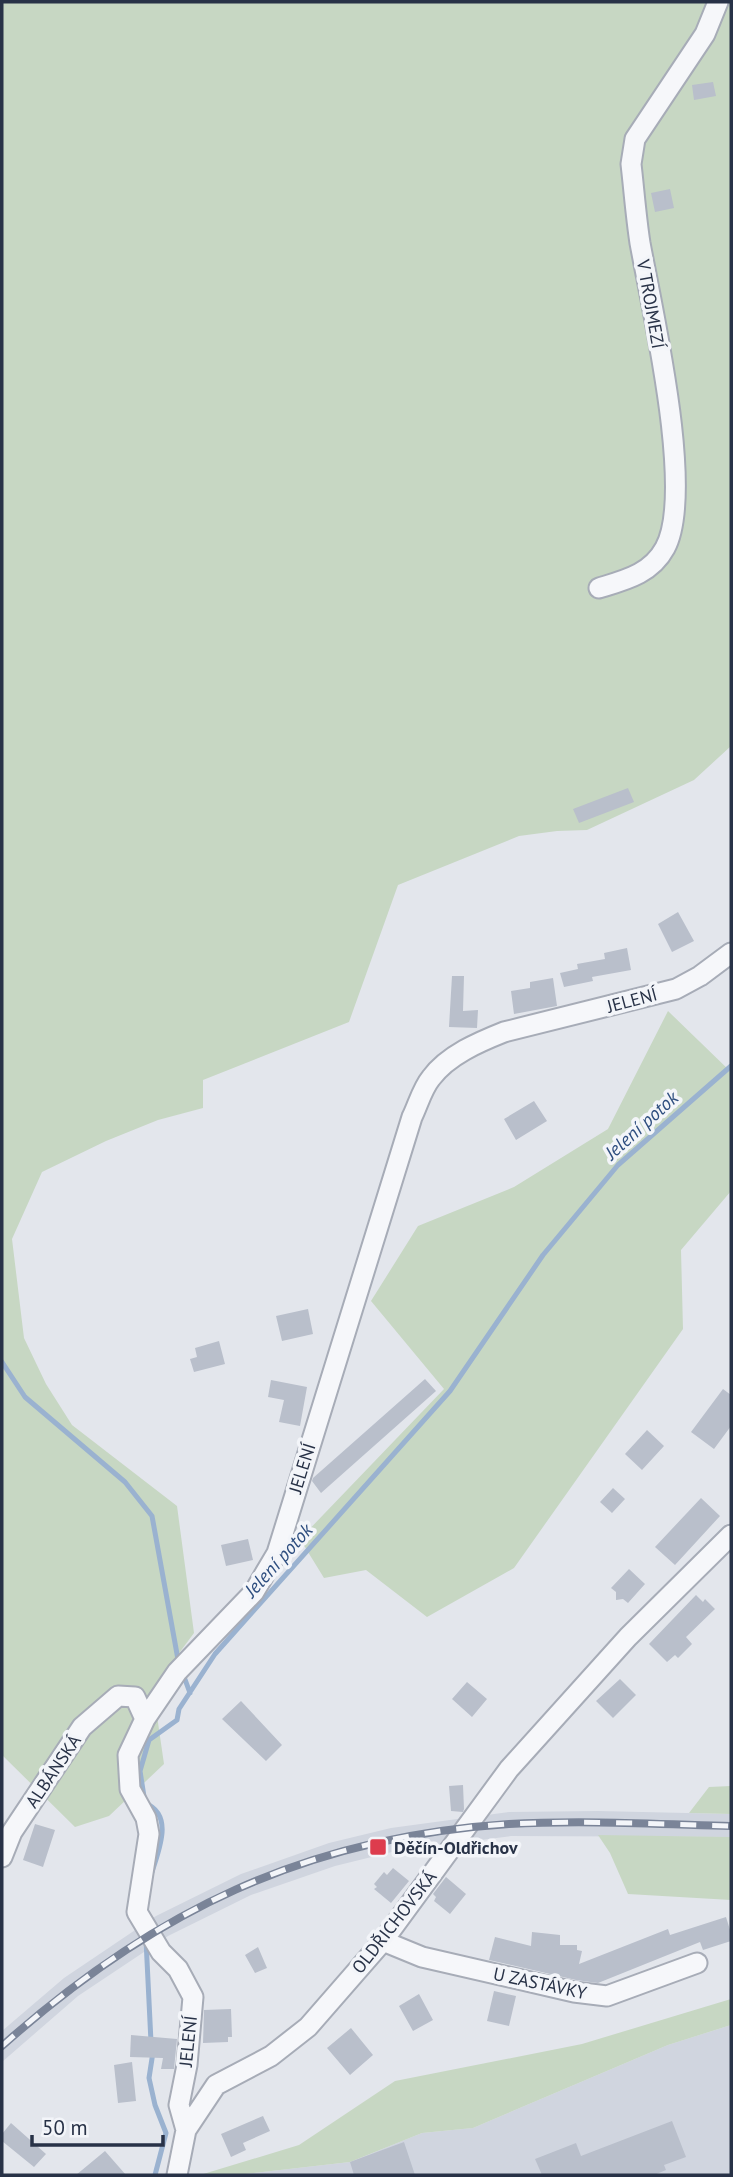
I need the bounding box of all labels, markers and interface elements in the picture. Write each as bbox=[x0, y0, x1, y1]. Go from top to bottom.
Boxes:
street label: V TROJMEZÍ bbox=[632, 257, 670, 351]
street label: JELENÍ bbox=[603, 982, 660, 1018]
water label: Jelení potok bbox=[598, 1085, 684, 1166]
street label: JELENÍ bbox=[283, 1439, 321, 1497]
water label: Jelení potok bbox=[237, 1517, 318, 1603]
street label: ALBÁNSKÁ bbox=[20, 1730, 86, 1812]
place label: Děčín-Oldřichov bbox=[394, 1836, 518, 1859]
marker: Děčín-Oldřichov bbox=[368, 1837, 388, 1857]
street label: OLDŘICHOVSKÁ bbox=[347, 1866, 442, 1978]
street label: U ZASTÁVKY bbox=[491, 1962, 589, 2004]
street label: JELENÍ bbox=[174, 2014, 202, 2069]
scale bar bbox=[32, 2104, 163, 2148]
text: 50 m bbox=[42, 2114, 88, 2141]

